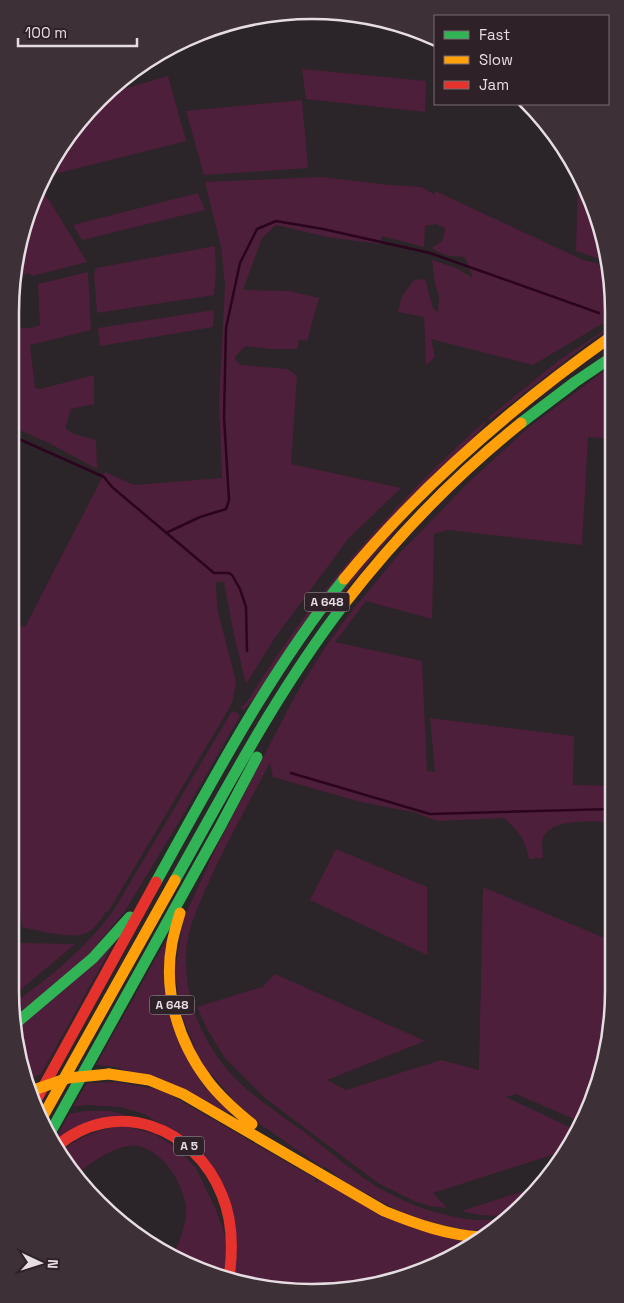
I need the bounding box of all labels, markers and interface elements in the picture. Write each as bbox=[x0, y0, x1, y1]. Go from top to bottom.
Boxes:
scale bar bbox=[18, 15, 136, 47]
legend bbox=[434, 15, 609, 105]
text: 100 m bbox=[25, 23, 67, 42]
text: Fast bbox=[479, 25, 510, 44]
text: Slow bbox=[479, 50, 513, 69]
text: Jam bbox=[479, 75, 509, 94]
road number: A 648 bbox=[304, 592, 350, 612]
road number: A 648 bbox=[150, 996, 194, 1014]
road number: A 5 bbox=[174, 1136, 204, 1156]
north arrow bbox=[15, 1238, 65, 1288]
text: N bbox=[44, 1259, 62, 1269]

